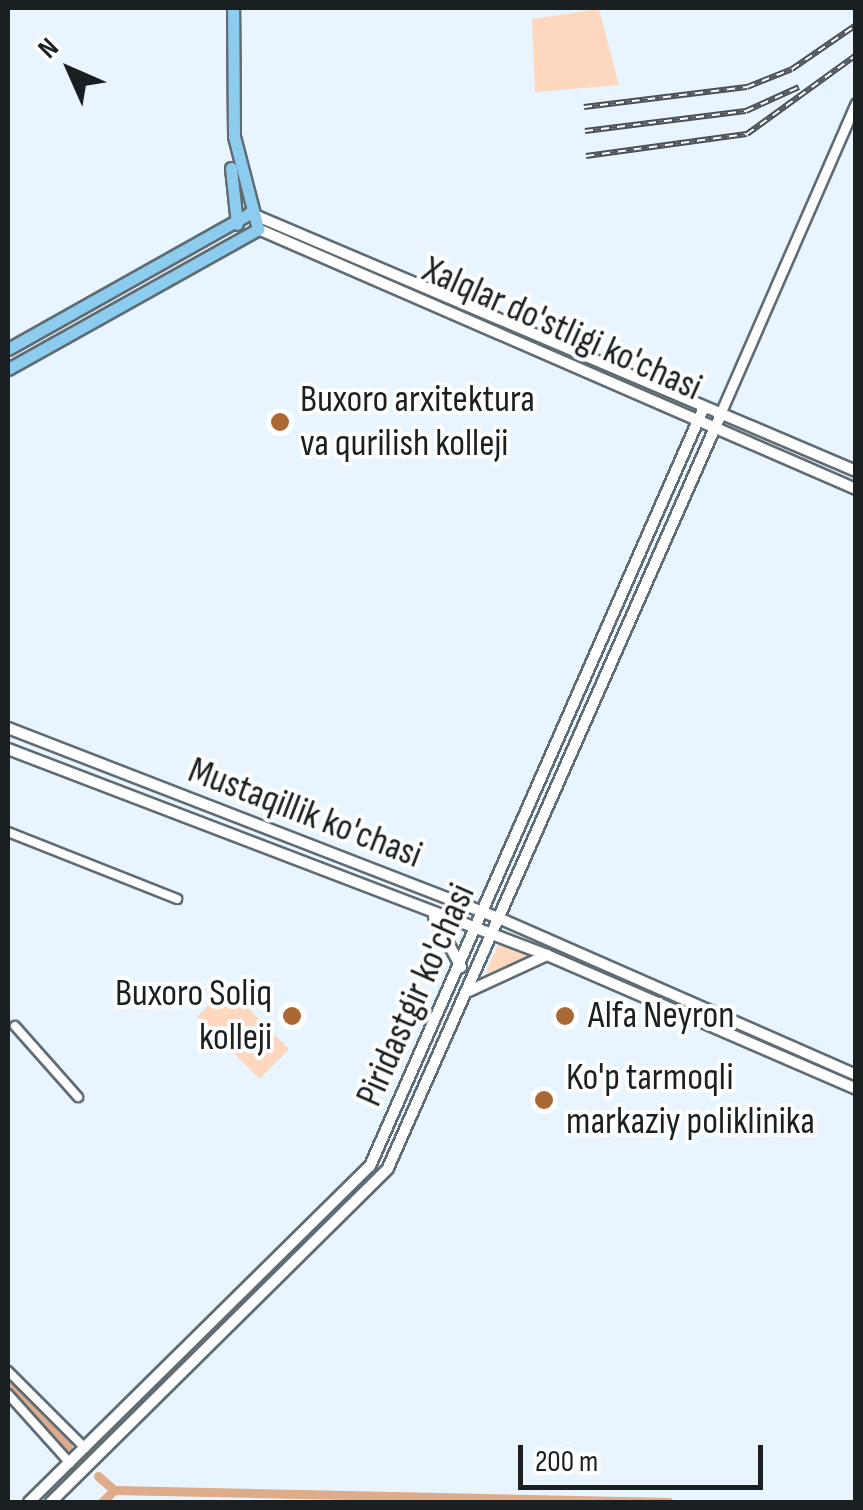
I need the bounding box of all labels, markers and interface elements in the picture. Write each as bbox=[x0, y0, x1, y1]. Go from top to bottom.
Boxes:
north arrow bbox=[20, 20, 120, 120]
text: N bbox=[31, 31, 65, 65]
street label: Xalqlar do'stligi ko'chasi bbox=[416, 247, 708, 411]
place label: Buxoro arxitektura va qurilish kolleji bbox=[300, 377, 535, 466]
marker: Buxoro arxitektura va qurilish kolleji bbox=[269, 411, 291, 433]
street label: Mustaqillik ko'chasi bbox=[182, 748, 428, 878]
street label: Piridastgir ko'chasi bbox=[347, 877, 485, 1113]
place label: Buxoro Soliq kolleji bbox=[115, 971, 272, 1060]
place label: Alfa Neyron bbox=[588, 993, 734, 1039]
marker: Alfa Neyron bbox=[552, 1003, 578, 1029]
marker: Buxoro Soliq kolleji bbox=[281, 1005, 303, 1027]
place label: Ko'p tarmoqli markaziy poliklinika bbox=[566, 1055, 815, 1144]
marker: Ko'p tarmoqli markaziy poliklinika bbox=[531, 1087, 557, 1113]
scale bar bbox=[523, 1425, 768, 1487]
text: 200 m bbox=[535, 1444, 598, 1480]

